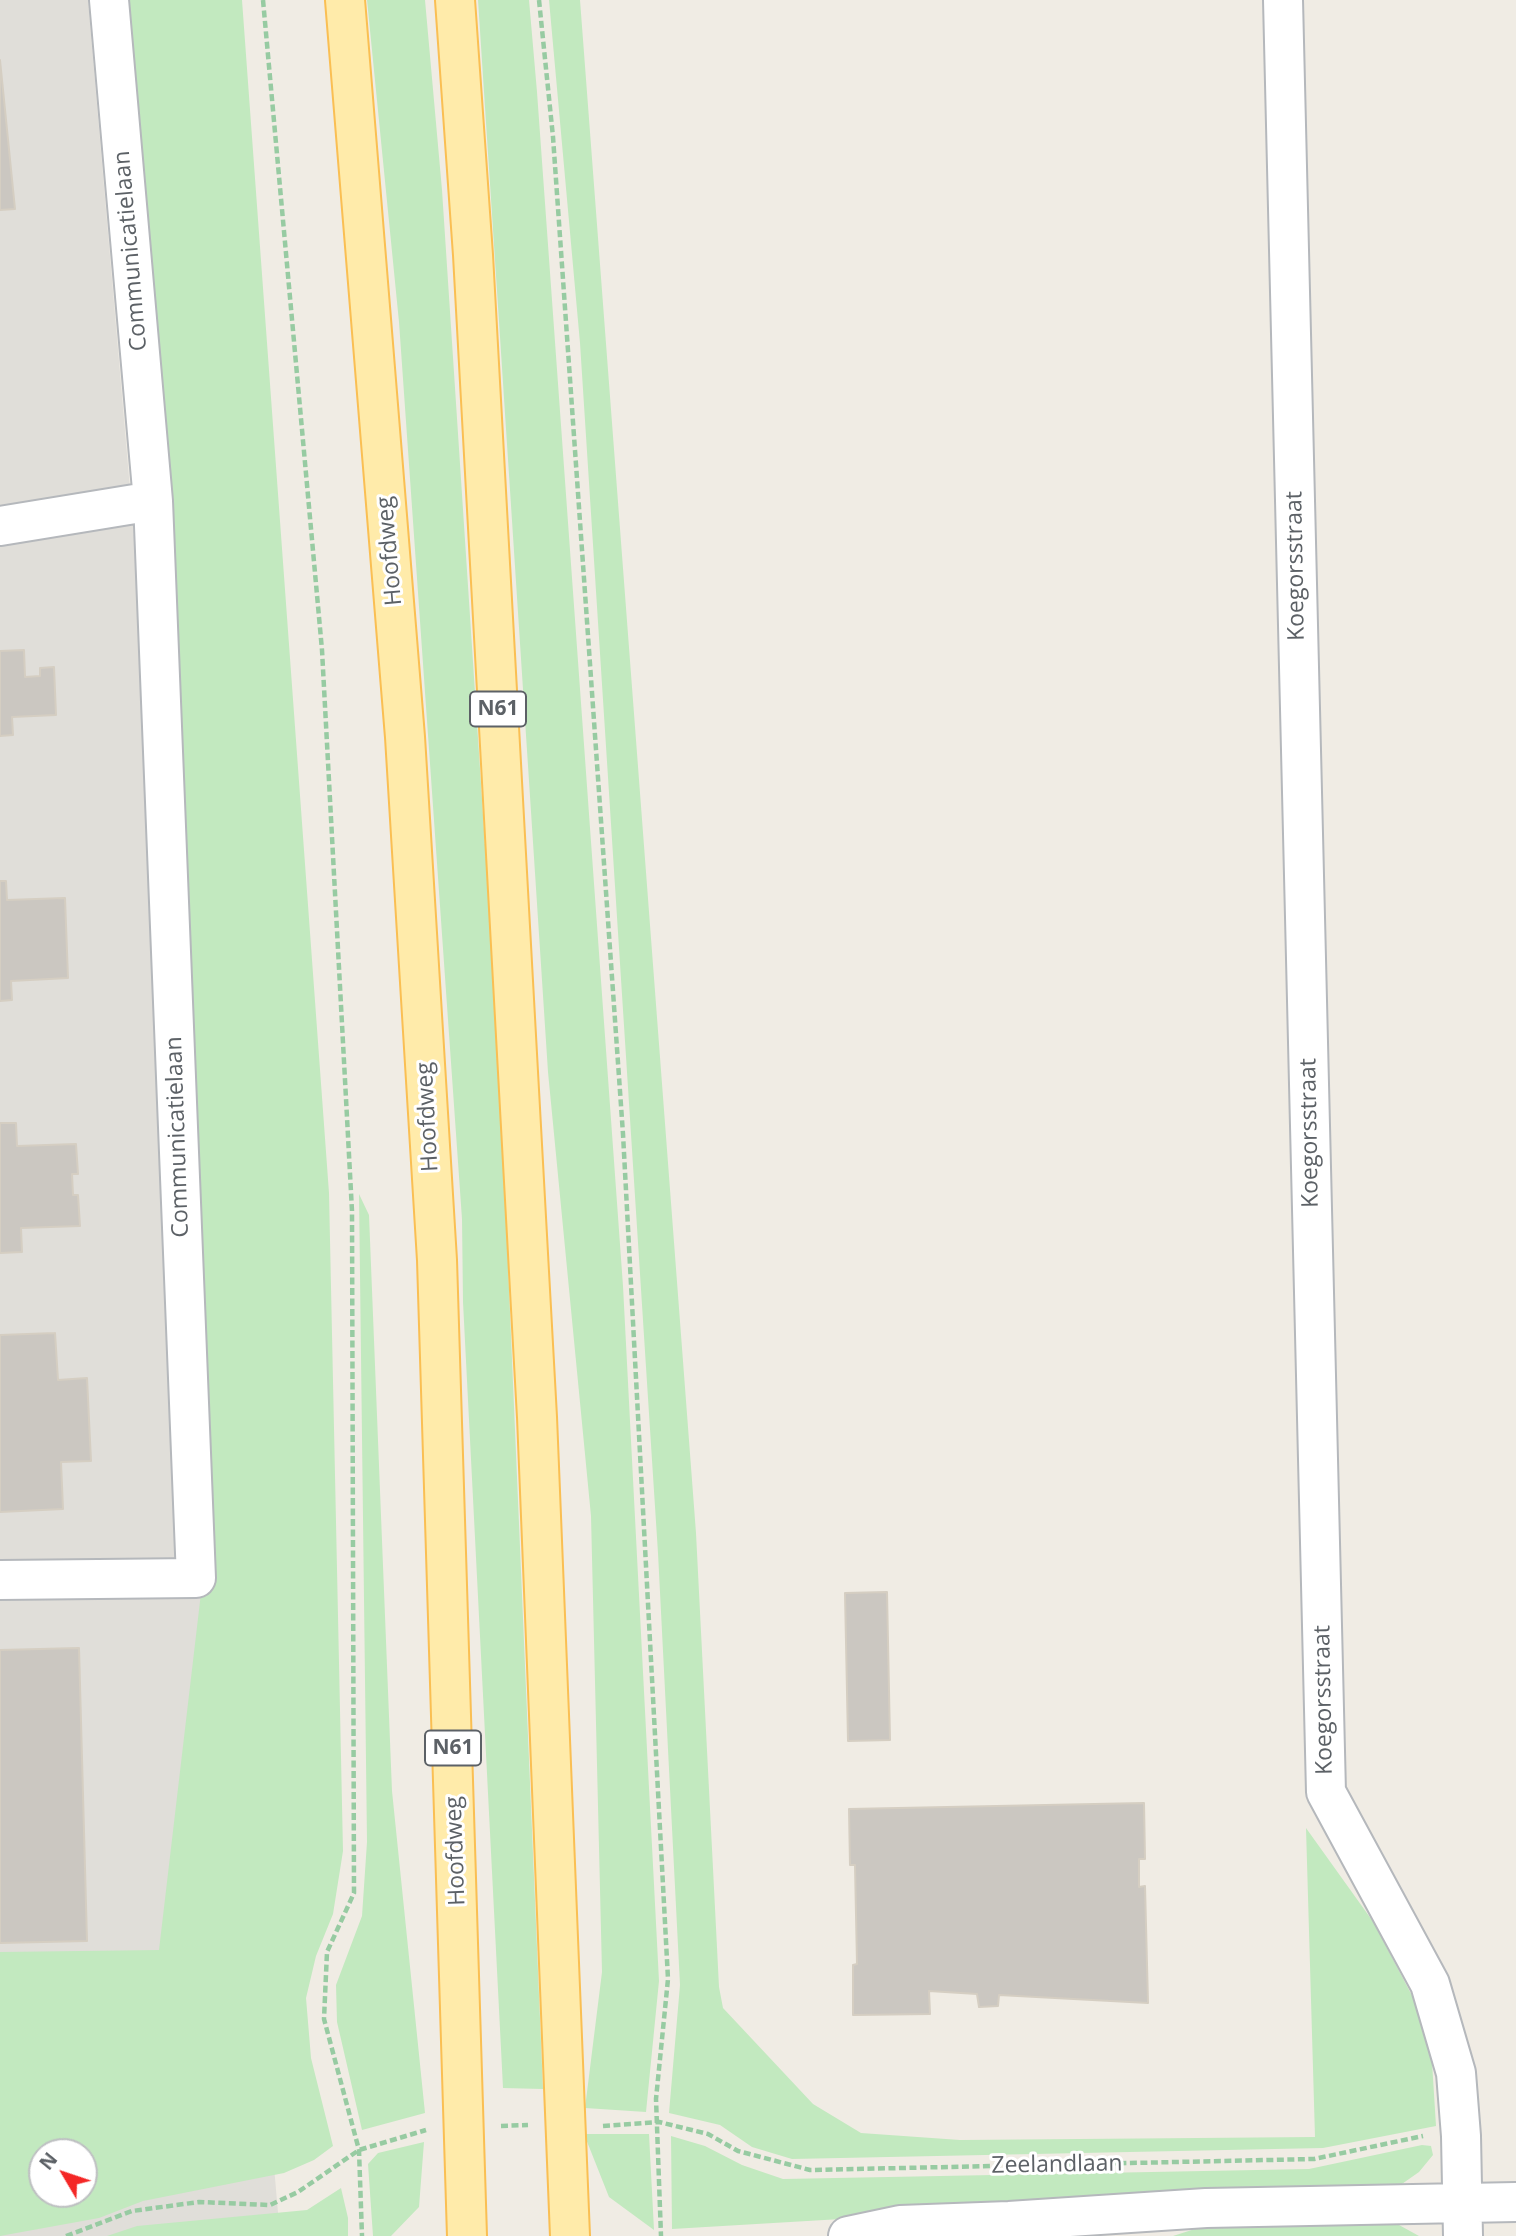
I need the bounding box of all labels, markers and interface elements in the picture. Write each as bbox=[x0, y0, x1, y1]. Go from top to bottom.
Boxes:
street label: Communicatielaan bbox=[108, 150, 154, 352]
street label: Koegorsstraat bbox=[1281, 491, 1311, 641]
street label: Hoofdweg bbox=[371, 495, 409, 607]
road number: N61 bbox=[470, 692, 526, 726]
street label: Communicatielaan bbox=[161, 1036, 195, 1238]
street label: Koegorsstraat bbox=[1295, 1058, 1325, 1208]
street label: Hoofdweg bbox=[411, 1062, 445, 1172]
street label: Koegorsstraat bbox=[1309, 1625, 1339, 1775]
road number: N61 bbox=[425, 1730, 481, 1766]
street label: Hoofdweg bbox=[440, 1796, 472, 1906]
north arrow bbox=[28, 2138, 98, 2208]
text: N bbox=[33, 2147, 63, 2175]
street label: Zeelandlaan bbox=[991, 2150, 1123, 2180]

